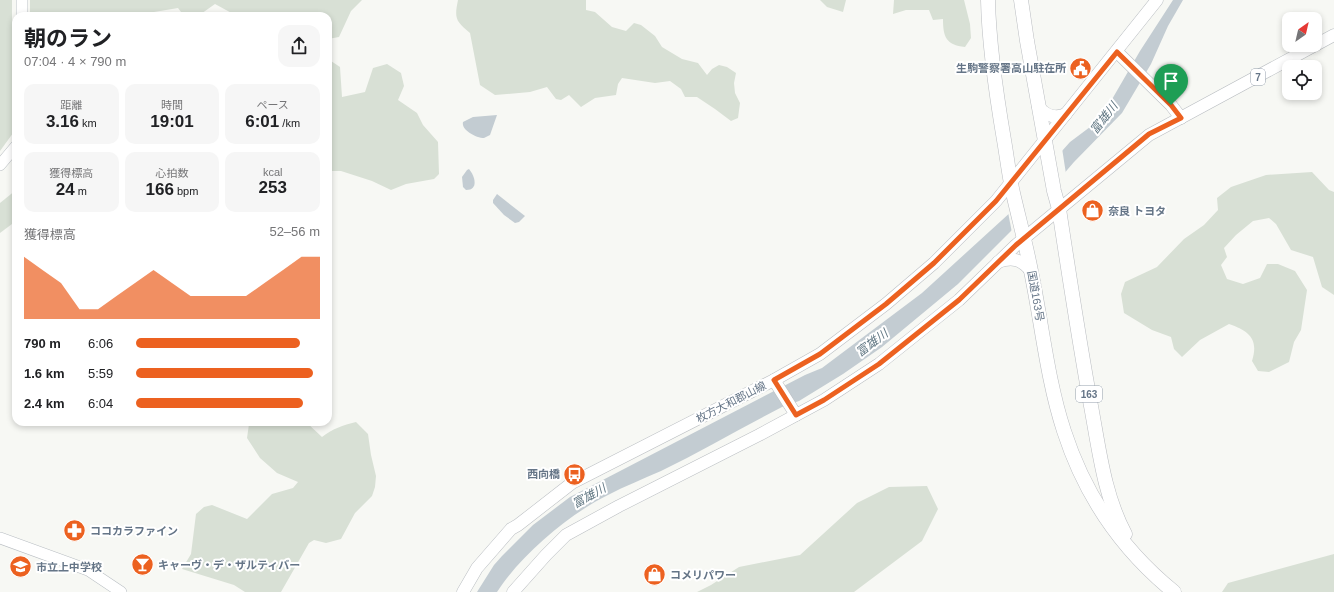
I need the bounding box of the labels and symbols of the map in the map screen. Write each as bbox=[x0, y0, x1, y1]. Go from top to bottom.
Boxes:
north arrow bbox=[1282, 12, 1322, 52]
public building icon: 生駒警察署高山駐在所 bbox=[1068, 55, 1094, 81]
place label: 生駒警察署高山駐在所 bbox=[956, 62, 1066, 74]
pin bbox=[1154, 64, 1188, 105]
road number: 7 bbox=[1251, 69, 1265, 85]
water label: 富雄川 bbox=[1087, 98, 1122, 136]
shop icon: 奈良 トヨタ bbox=[1079, 198, 1105, 224]
place label: 奈良 トヨタ bbox=[1108, 205, 1166, 217]
street label: 国道163号 bbox=[1026, 270, 1046, 322]
water label: 富雄川 bbox=[853, 325, 892, 359]
street label: 枚方大和郡山線 bbox=[694, 379, 768, 425]
road number: 163 bbox=[1076, 386, 1102, 402]
bus stop icon: 西向橋 bbox=[562, 461, 588, 487]
place label: 西向橋 bbox=[527, 468, 560, 480]
water label: 富雄川 bbox=[570, 480, 610, 511]
pharmacy icon: ココカラファイン bbox=[61, 518, 87, 544]
place label: ココカラファイン bbox=[90, 525, 178, 537]
bar icon: キャーヴ・デ・ザルティバー bbox=[129, 552, 155, 578]
school or university icon: 市立上中学校 bbox=[7, 554, 33, 580]
place label: キャーヴ・デ・ザルティバー bbox=[158, 559, 300, 571]
place label: 市立上中学校 bbox=[36, 561, 102, 573]
shop icon: コメリパワー bbox=[641, 562, 667, 588]
place label: コメリパワー bbox=[670, 569, 736, 581]

